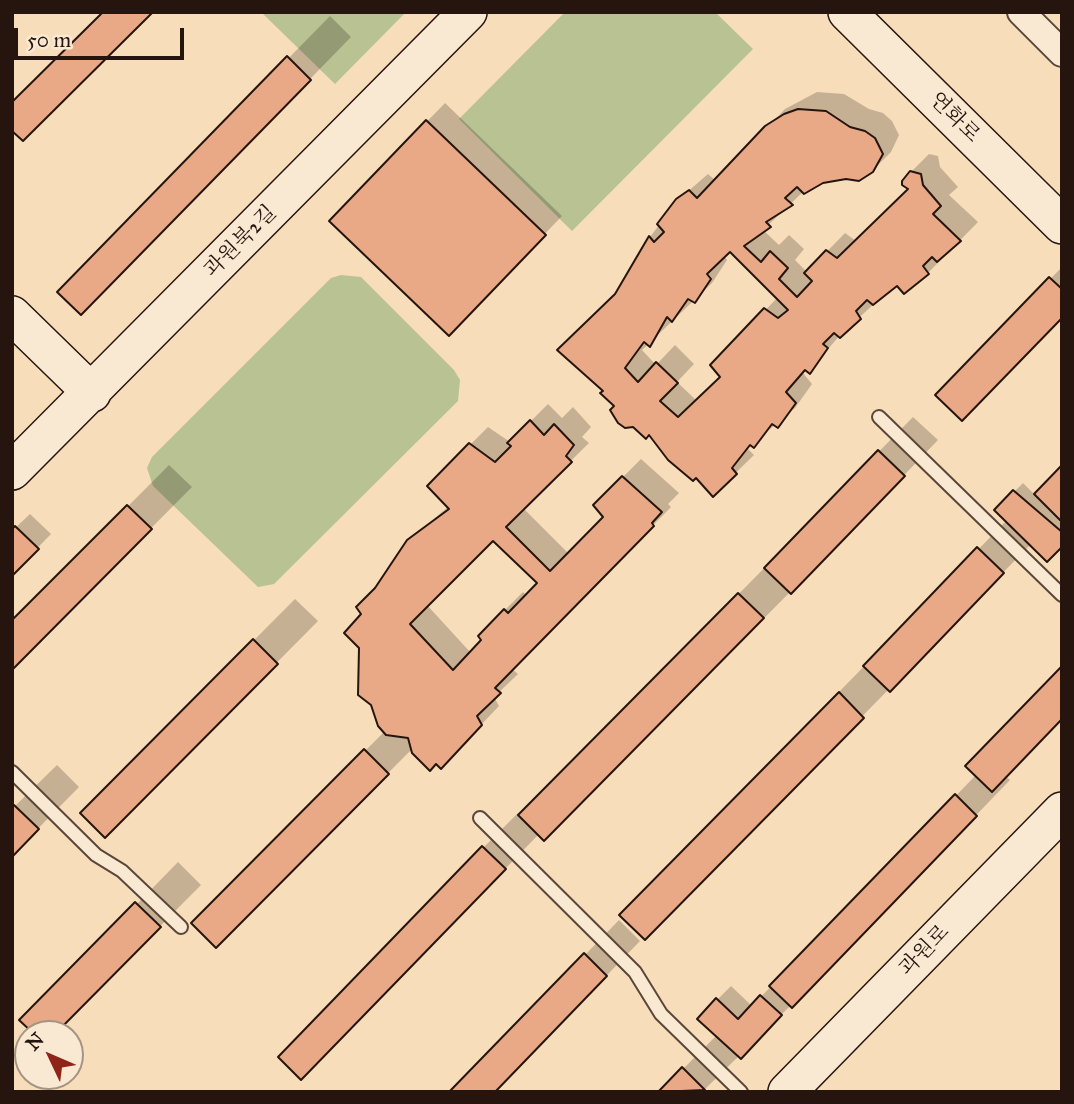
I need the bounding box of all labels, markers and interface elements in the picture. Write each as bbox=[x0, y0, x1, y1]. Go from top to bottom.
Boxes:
scale bar bbox=[18, 14, 187, 58]
text: 50 m bbox=[27, 27, 71, 53]
street label: 연화로 bbox=[924, 88, 984, 148]
street label: 과원북2길 bbox=[200, 201, 282, 283]
street label: 과원로 bbox=[895, 920, 955, 982]
north arrow bbox=[14, 1020, 84, 1090]
text: N bbox=[21, 1028, 49, 1055]

